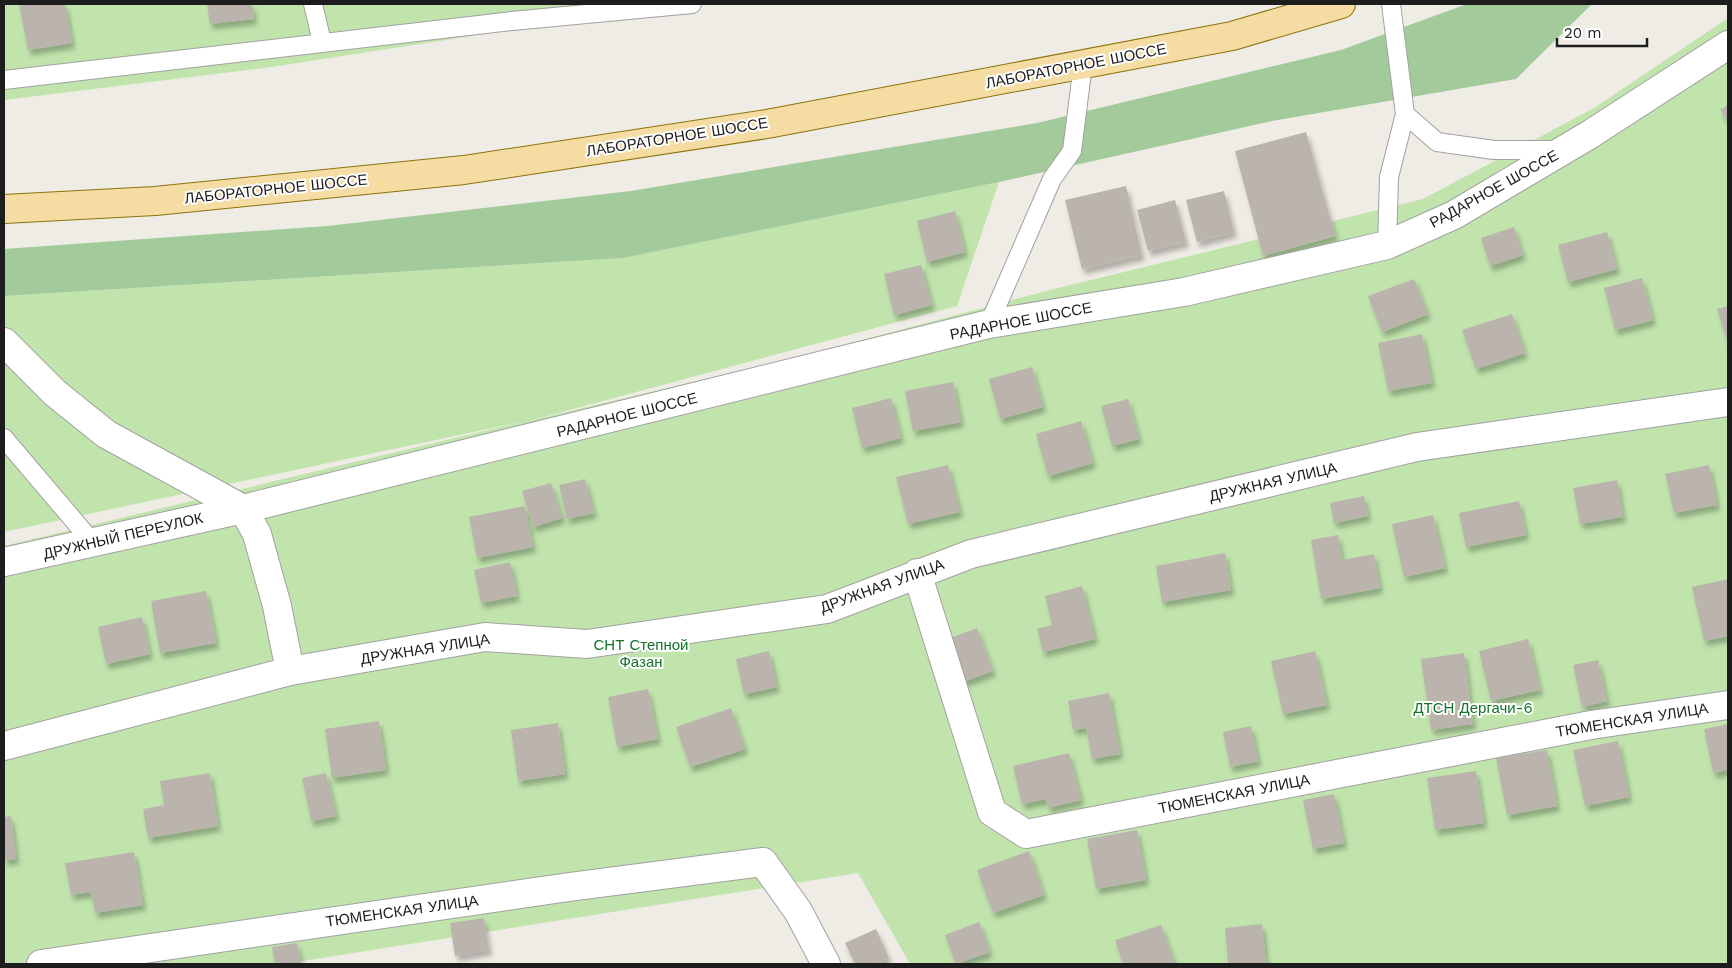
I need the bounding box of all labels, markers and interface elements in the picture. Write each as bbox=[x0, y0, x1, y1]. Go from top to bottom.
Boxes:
scale bar bbox=[1557, 15, 1647, 47]
text: 20 m bbox=[1564, 24, 1602, 42]
street label: ЛАБОРАТОРНОЕ ШОССЕ bbox=[984, 40, 1168, 92]
street label: ЛАБОРАТОРНОЕ ШОССЕ bbox=[585, 114, 769, 160]
street label: РАДАРНОЕ ШОССЕ bbox=[1426, 146, 1562, 232]
street label: ЛАБОРАТОРНОЕ ШОССЕ bbox=[184, 170, 368, 208]
street label: РАДАРНОЕ ШОССЕ bbox=[948, 298, 1094, 344]
street label: РАДАРНОЕ ШОССЕ bbox=[555, 389, 699, 441]
street label: ДРУЖНАЯ УЛИЦА bbox=[1207, 459, 1339, 505]
street label: ДРУЖНЫЙ ПЕРЕУЛОК bbox=[41, 509, 205, 563]
street label: ДРУЖНАЯ УЛИЦА bbox=[817, 555, 947, 617]
street label: ДРУЖНАЯ УЛИЦА bbox=[359, 630, 491, 668]
park label: СНТ Степной Фазан bbox=[594, 636, 688, 671]
park label: ДТСН Дергачи-6 bbox=[1413, 699, 1533, 717]
street label: ТЮМЕНСКАЯ УЛИЦА bbox=[1555, 699, 1709, 741]
street label: ТЮМЕНСКАЯ УЛИЦА bbox=[1157, 770, 1311, 818]
street label: ТЮМЕНСКАЯ УЛИЦА bbox=[325, 891, 479, 931]

